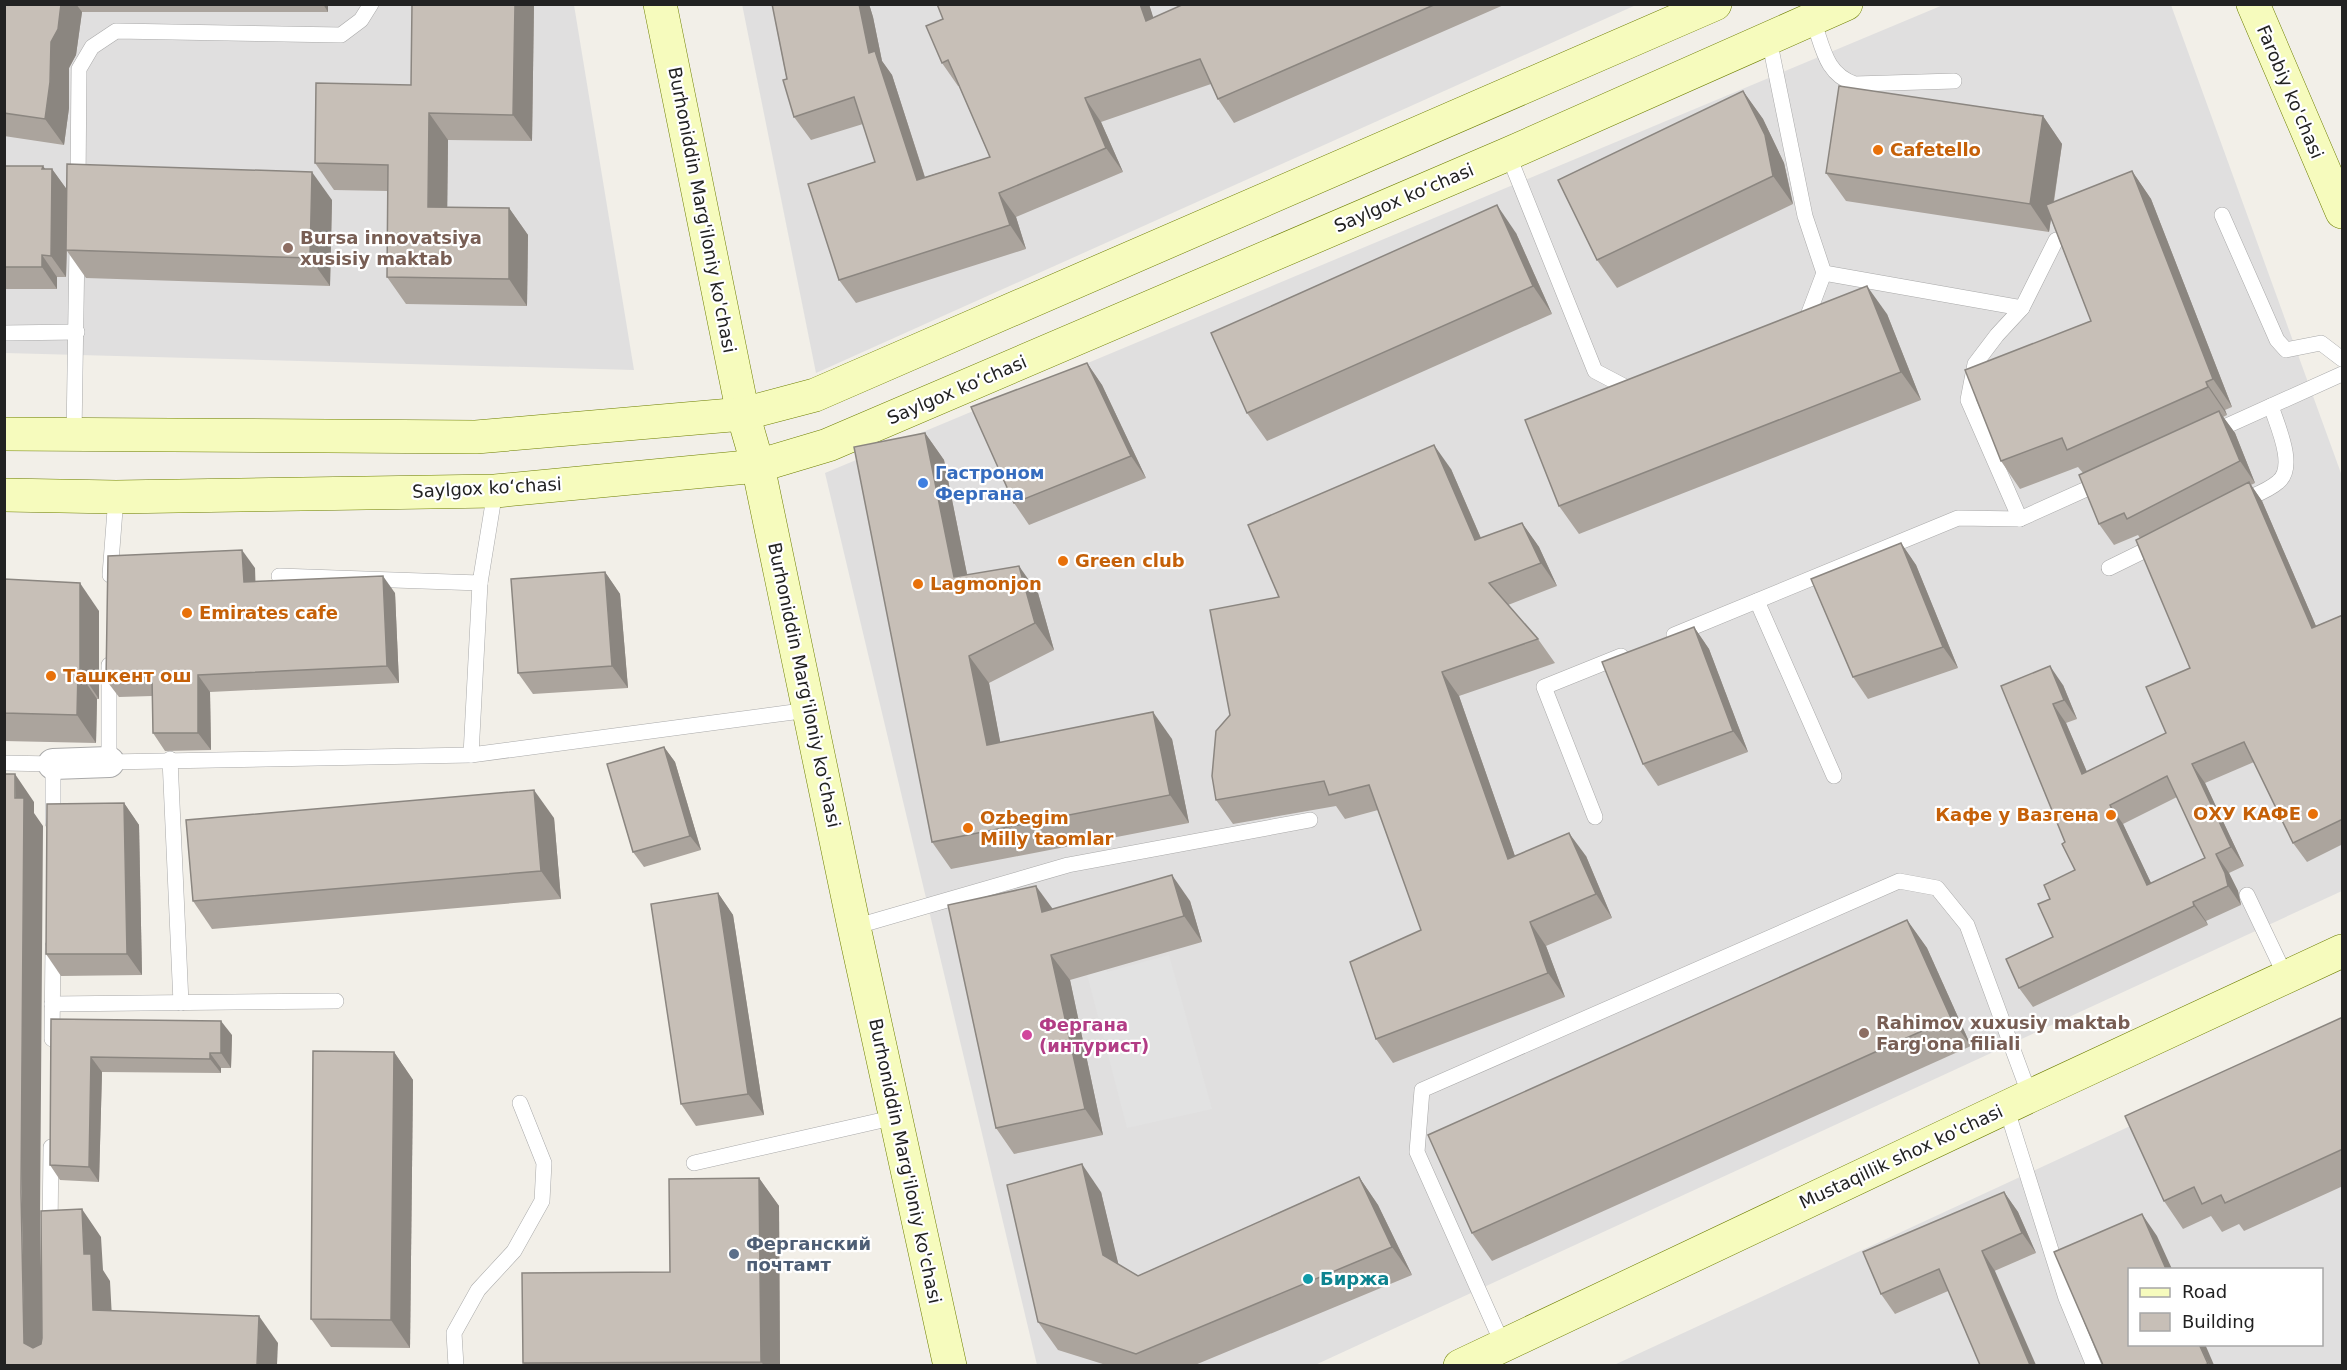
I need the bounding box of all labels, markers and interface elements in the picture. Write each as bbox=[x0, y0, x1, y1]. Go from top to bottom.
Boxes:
street label: Farobiy ko'chasi bbox=[2253, 22, 2328, 162]
street label: Burhoniddin Marg'iloniy ko'chasi bbox=[664, 65, 741, 355]
place label: Cafetello bbox=[1890, 139, 1981, 160]
marker: Cafetello bbox=[1871, 143, 1885, 157]
street label: Saylgox koʻchasi bbox=[1331, 159, 1477, 236]
place label: Bursa innovatsiya xusisiy maktab bbox=[300, 227, 482, 269]
marker: Bursa innovatsiya xusisiy maktab bbox=[281, 241, 295, 255]
street label: Saylgox koʻchasi bbox=[884, 351, 1030, 428]
place label: Гастроном Фергана bbox=[935, 462, 1045, 504]
street label: Saylgox koʻchasi bbox=[412, 473, 562, 502]
marker: Гастроном Фергана bbox=[916, 476, 930, 490]
street label: Burhoniddin Marg'iloniy ko'chasi bbox=[764, 540, 845, 829]
place label: Green club bbox=[1075, 550, 1185, 571]
marker: Green club bbox=[1056, 554, 1070, 568]
place label: Lagmonjon bbox=[930, 573, 1042, 594]
marker: Lagmonjon bbox=[911, 577, 925, 591]
place label: Emirates cafe bbox=[199, 602, 338, 623]
marker: Emirates cafe bbox=[180, 606, 194, 620]
place label: Ташкент ош bbox=[63, 665, 192, 686]
marker: Ташкент ош bbox=[44, 669, 58, 683]
place label: ОХУ КАФЕ bbox=[2193, 803, 2301, 824]
place label: Кафе у Вазгена bbox=[1935, 804, 2099, 825]
place label: Ozbegim Milly taomlar bbox=[980, 807, 1114, 849]
marker: ОХУ КАФЕ bbox=[2306, 807, 2320, 821]
marker: Кафе у Вазгена bbox=[2104, 808, 2118, 822]
marker: Ozbegim Milly taomlar bbox=[961, 821, 975, 835]
place label: Rahimov xuxusiy maktab Farg'ona filiali bbox=[1876, 1012, 2130, 1054]
place label: Фергана (интурист) bbox=[1039, 1014, 1149, 1056]
street label: Burhoniddin Marg'iloniy ko'chasi bbox=[865, 1016, 946, 1305]
marker: Rahimov xuxusiy maktab Farg'ona filiali bbox=[1857, 1026, 1871, 1040]
marker: Фергана (интурист) bbox=[1020, 1028, 1034, 1042]
street label: Mustaqillik shox ko'chasi bbox=[1796, 1100, 2006, 1213]
place label: Ферганский почтамт bbox=[746, 1233, 871, 1275]
marker: Ферганский почтамт bbox=[727, 1247, 741, 1261]
place label: Биржа bbox=[1320, 1268, 1389, 1289]
legend bbox=[2128, 1268, 2323, 1346]
marker: Биржа bbox=[1301, 1272, 1315, 1286]
text: Road bbox=[2182, 1281, 2227, 1302]
text: Building bbox=[2182, 1311, 2255, 1332]

